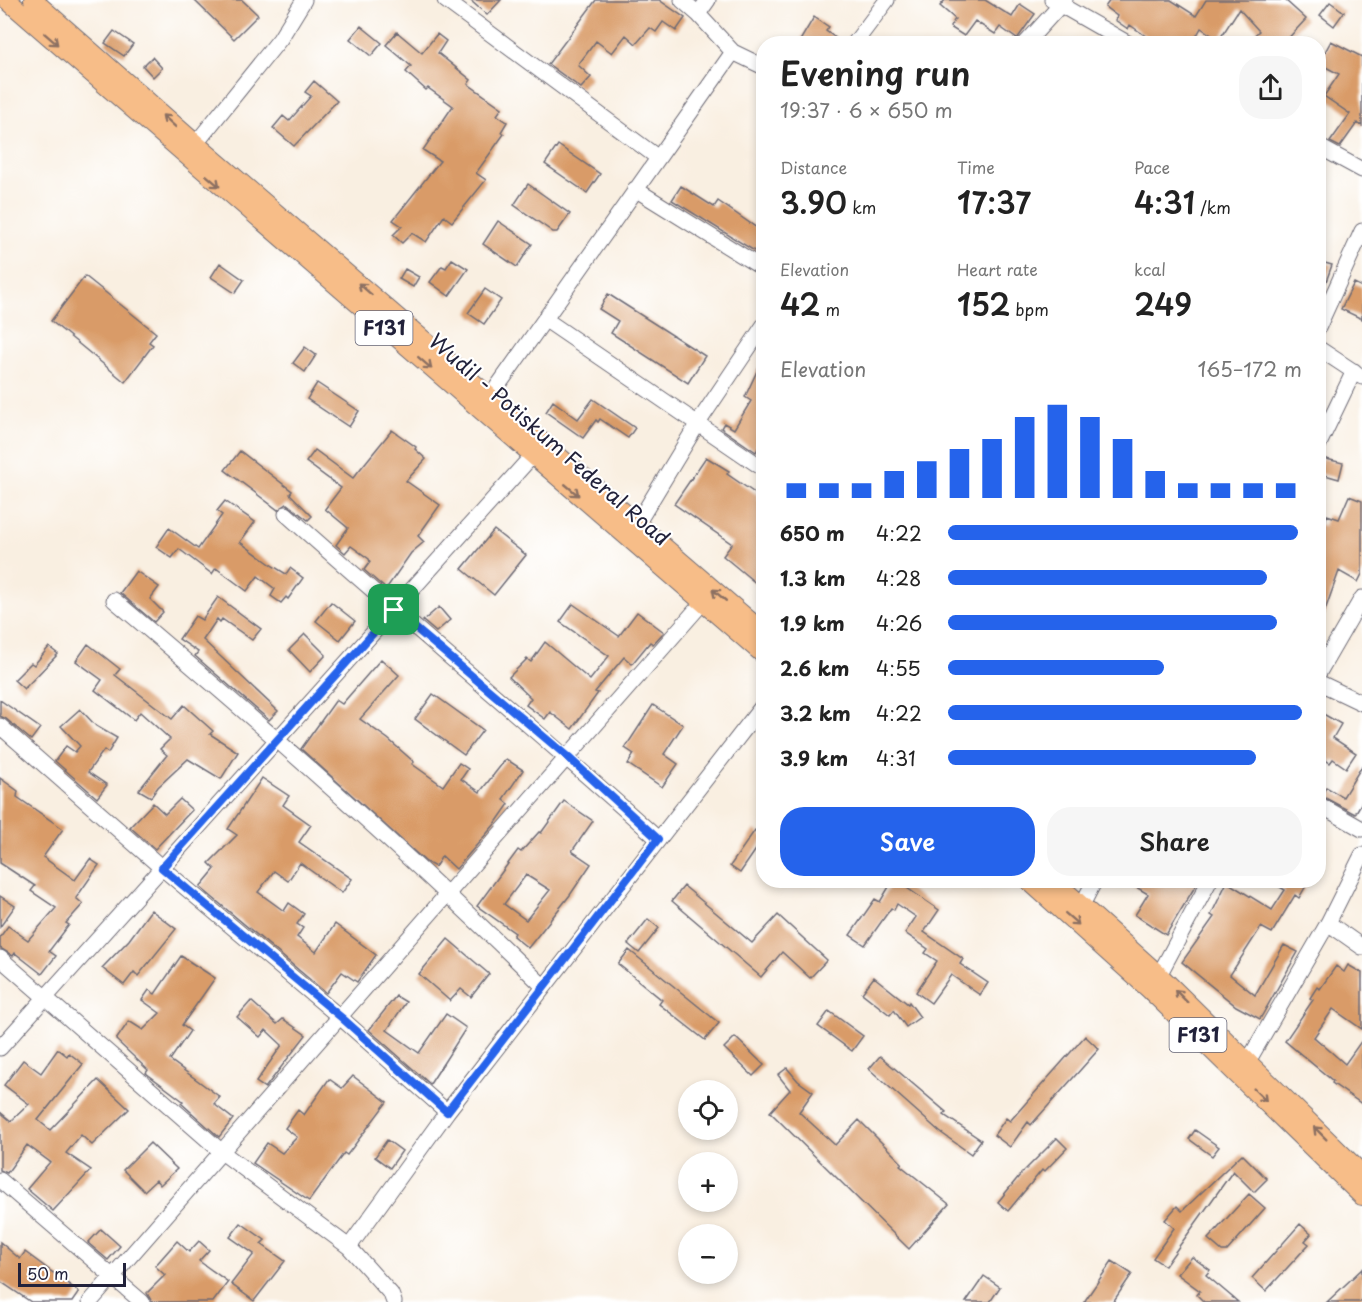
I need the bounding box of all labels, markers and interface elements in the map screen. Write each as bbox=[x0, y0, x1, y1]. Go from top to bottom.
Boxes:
one-way arrow bbox=[43, 32, 58, 46]
text: Evening run bbox=[780, 47, 971, 97]
button: share bbox=[1239, 56, 1302, 119]
text: 19:37 · 6 × 650 m bbox=[780, 95, 953, 125]
one-way arrow bbox=[162, 114, 177, 128]
text: Distance bbox=[780, 155, 847, 179]
text: Time bbox=[957, 155, 995, 179]
text: Pace bbox=[1134, 155, 1170, 179]
one-way arrow bbox=[205, 174, 220, 188]
text: 3.90 bbox=[780, 179, 847, 224]
text: 17:37 bbox=[957, 179, 1031, 224]
text: 4:31 bbox=[1134, 179, 1195, 224]
text: km bbox=[847, 195, 876, 219]
text: /km bbox=[1195, 195, 1231, 219]
text: Elevation bbox=[780, 257, 849, 281]
text: Heart rate bbox=[957, 257, 1038, 281]
text: kcal bbox=[1134, 257, 1166, 281]
text: 42 bbox=[780, 281, 820, 326]
text: 152 bbox=[957, 281, 1010, 326]
text: 249 bbox=[1134, 281, 1192, 326]
one-way arrow bbox=[358, 282, 373, 296]
text: m bbox=[820, 297, 840, 321]
text: bpm bbox=[1010, 297, 1049, 321]
road number: F131 bbox=[356, 311, 412, 345]
street label: Wudil - Potiskum Federal Road bbox=[423, 325, 678, 552]
text: Elevation bbox=[780, 354, 866, 384]
text: 165–172 m bbox=[1197, 354, 1302, 384]
one-way arrow bbox=[417, 356, 432, 370]
one-way arrow bbox=[564, 484, 580, 497]
text: 650 m bbox=[780, 518, 845, 548]
text: 4:22 bbox=[876, 518, 922, 548]
text: 1.3 km bbox=[780, 563, 846, 593]
text: 4:28 bbox=[876, 563, 922, 593]
pin bbox=[368, 584, 419, 635]
one-way arrow bbox=[712, 588, 727, 602]
icon: arrive bbox=[377, 593, 410, 626]
text: 1.9 km bbox=[780, 608, 845, 638]
text: 4:26 bbox=[876, 608, 922, 638]
text: 2.6 km bbox=[780, 653, 849, 683]
text: 4:55 bbox=[876, 653, 921, 683]
text: 3.2 km bbox=[780, 698, 851, 728]
text: 4:22 bbox=[876, 698, 922, 728]
text: 3.9 km bbox=[780, 743, 848, 773]
text: 4:31 bbox=[876, 743, 916, 773]
button: Save bbox=[780, 807, 1035, 876]
button: Share bbox=[1047, 807, 1302, 876]
one-way arrow bbox=[1064, 912, 1079, 926]
one-way arrow bbox=[1174, 989, 1189, 1004]
road number: F131 bbox=[1170, 1018, 1226, 1052]
map controls bbox=[678, 1080, 738, 1284]
button: locate bbox=[678, 1080, 738, 1140]
one-way arrow bbox=[1253, 1088, 1268, 1103]
one-way arrow bbox=[1313, 1126, 1328, 1141]
button: + bbox=[678, 1152, 738, 1212]
button: − bbox=[678, 1224, 738, 1284]
scale bar bbox=[18, 1260, 126, 1288]
text: 50 m bbox=[27, 1261, 68, 1285]

